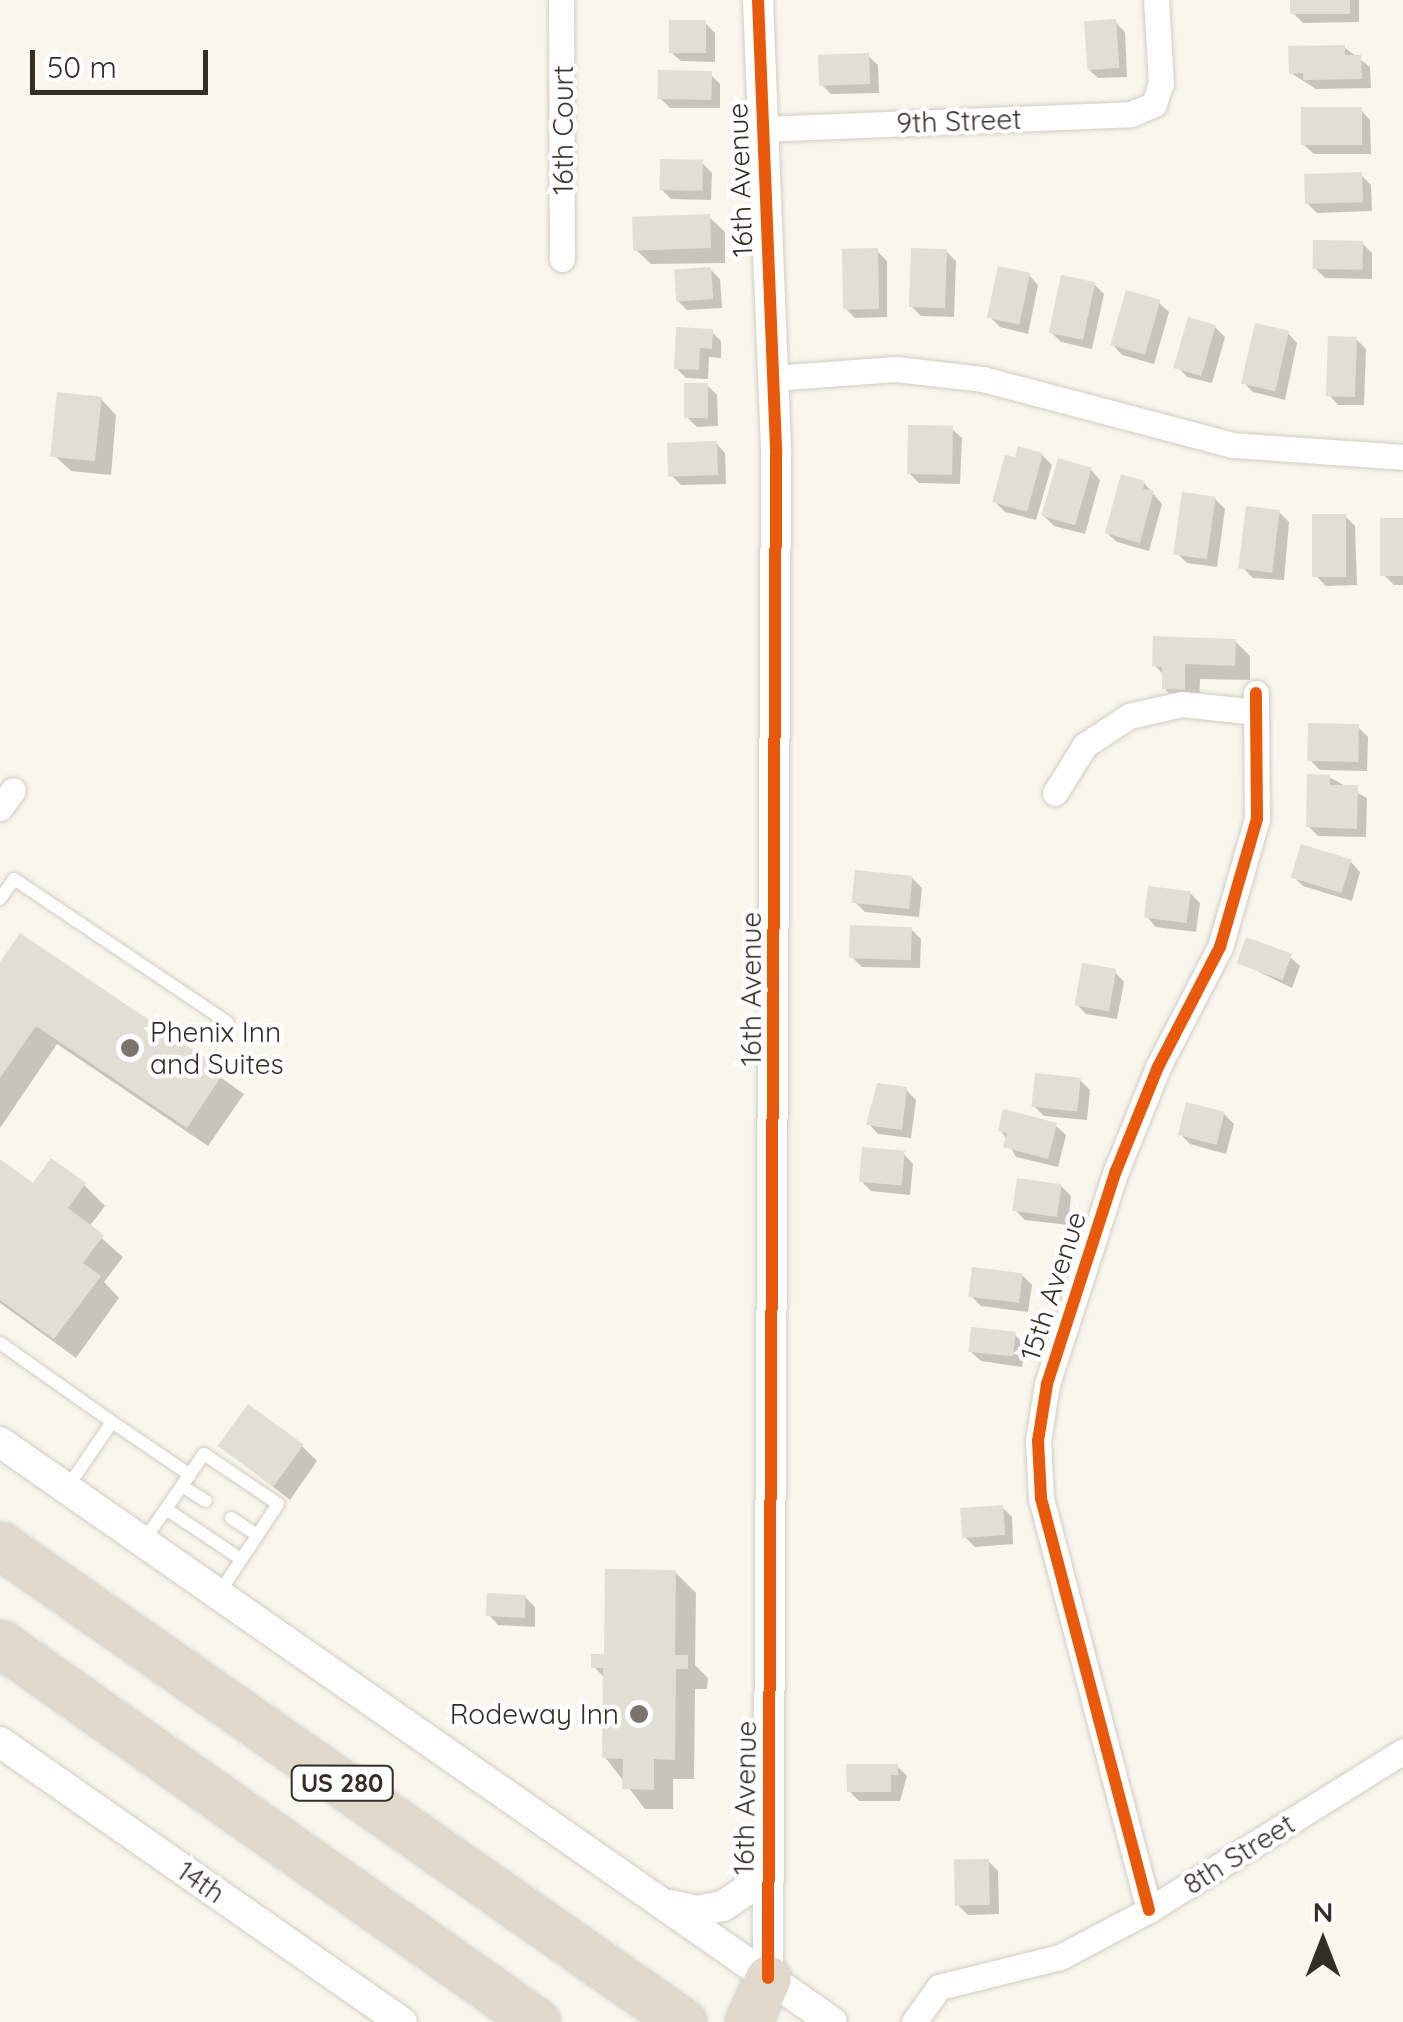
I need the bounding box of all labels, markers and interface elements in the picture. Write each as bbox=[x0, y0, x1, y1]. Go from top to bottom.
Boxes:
scale bar bbox=[35, 30, 212, 92]
text: 50 m bbox=[47, 48, 117, 86]
street label: 16th Court bbox=[546, 65, 580, 195]
street label: 16th Avenue bbox=[721, 102, 759, 258]
street label: 9th Street bbox=[896, 102, 1022, 140]
street label: 16th Avenue bbox=[734, 912, 768, 1066]
place label: Phenix Inn and Suites bbox=[150, 1015, 284, 1081]
marker: Phenix Inn and Suites bbox=[119, 1037, 141, 1059]
street label: 15th Avenue bbox=[1013, 1207, 1093, 1365]
place label: Rodeway Inn bbox=[450, 1697, 619, 1731]
marker: Rodeway Inn bbox=[628, 1703, 650, 1725]
street label: 16th Avenue bbox=[727, 1721, 763, 1875]
road number: US 280 bbox=[290, 1763, 394, 1803]
street label: 8th Street bbox=[1177, 1807, 1301, 1901]
street label: 14th bbox=[171, 1854, 231, 1910]
north arrow bbox=[1273, 1892, 1373, 1992]
text: N bbox=[1313, 1894, 1333, 1929]

